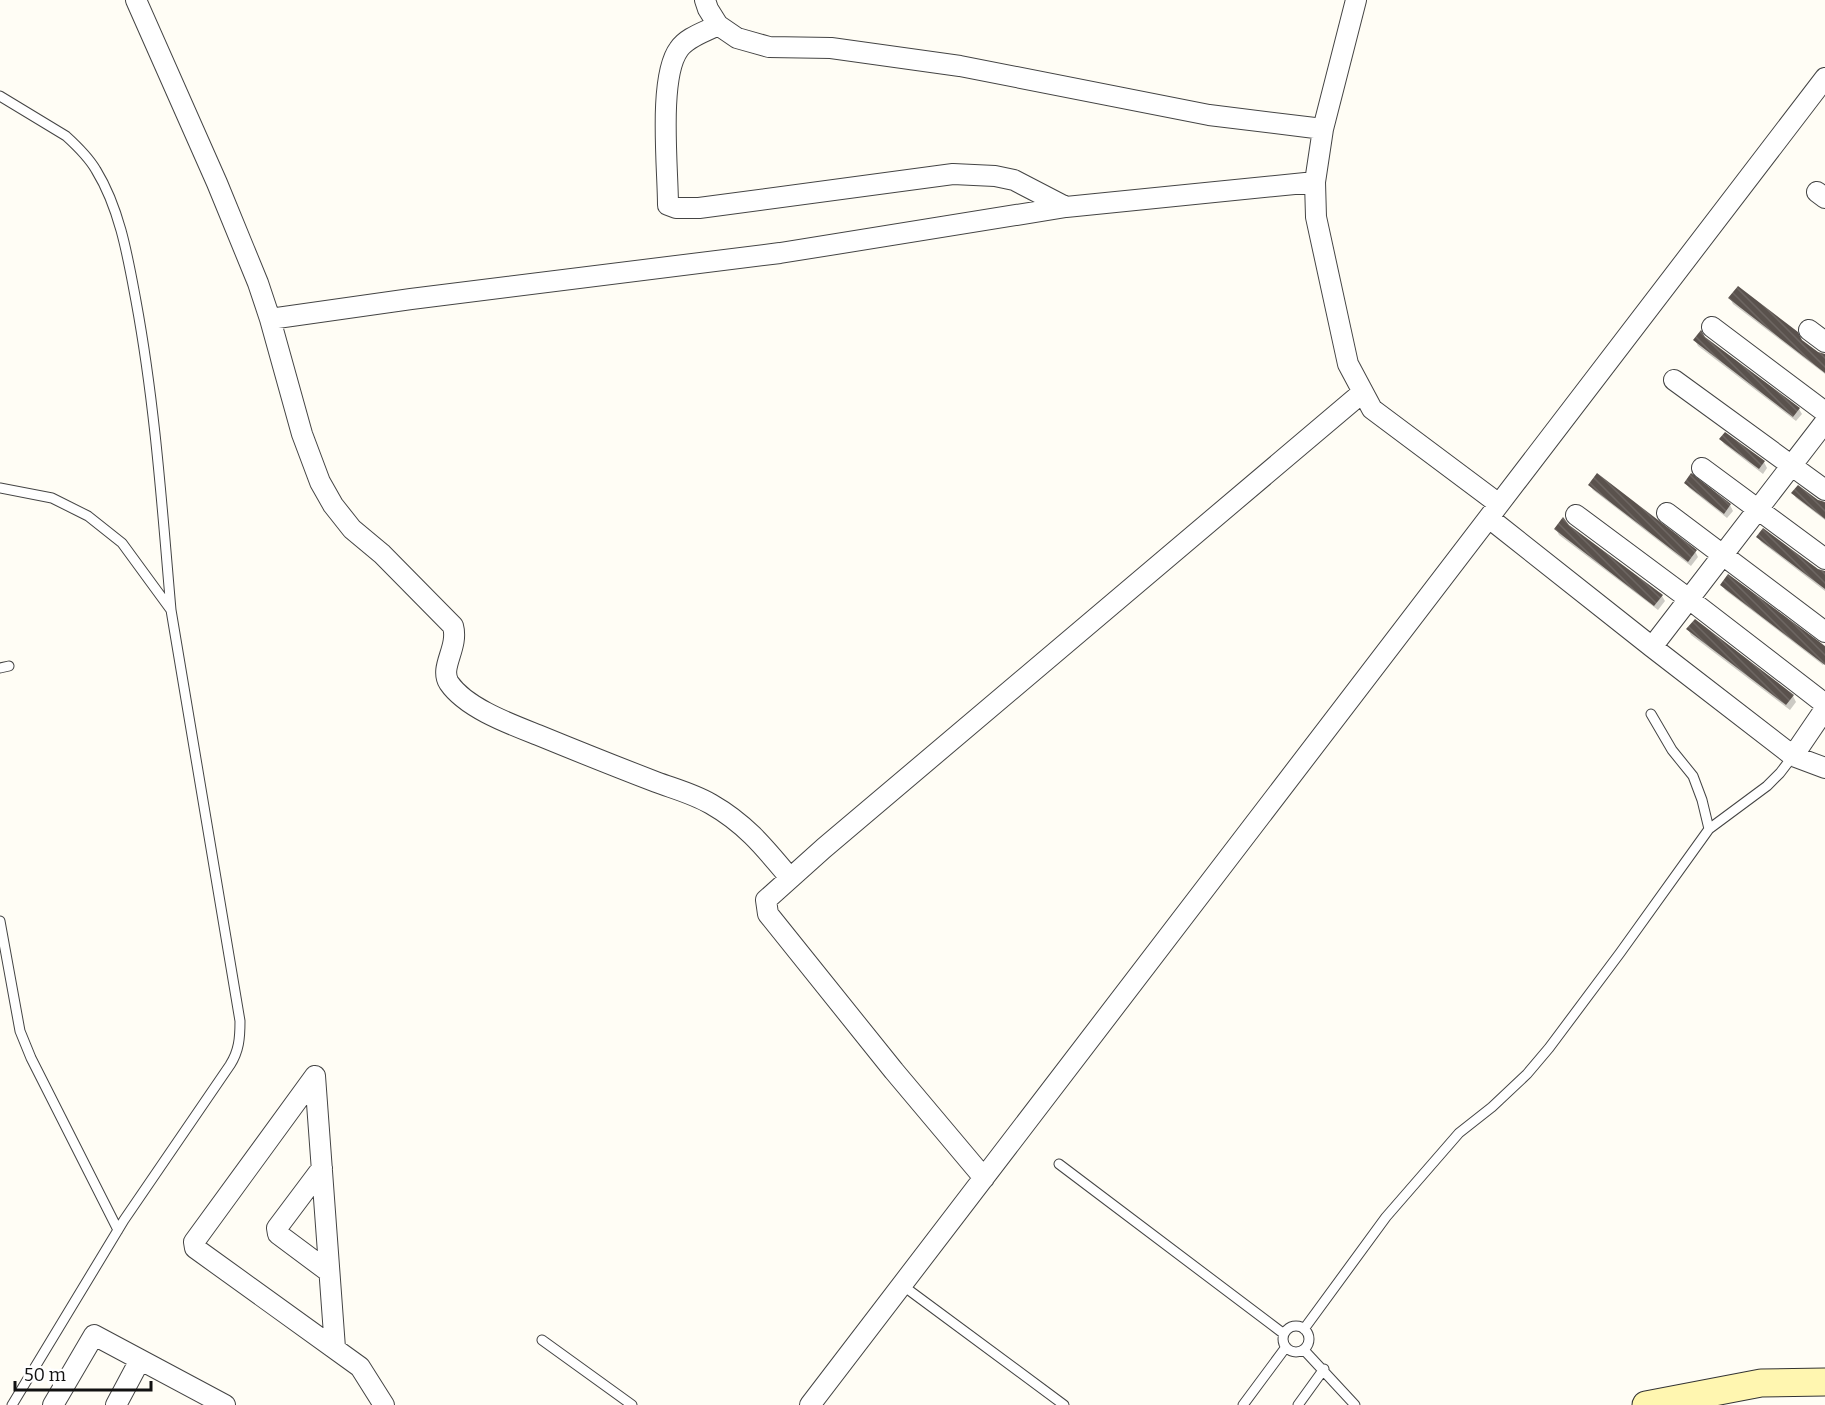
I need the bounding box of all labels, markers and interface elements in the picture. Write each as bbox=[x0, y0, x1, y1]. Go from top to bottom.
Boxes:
scale bar bbox=[15, 1354, 152, 1392]
text: 50 m bbox=[24, 1364, 66, 1386]

